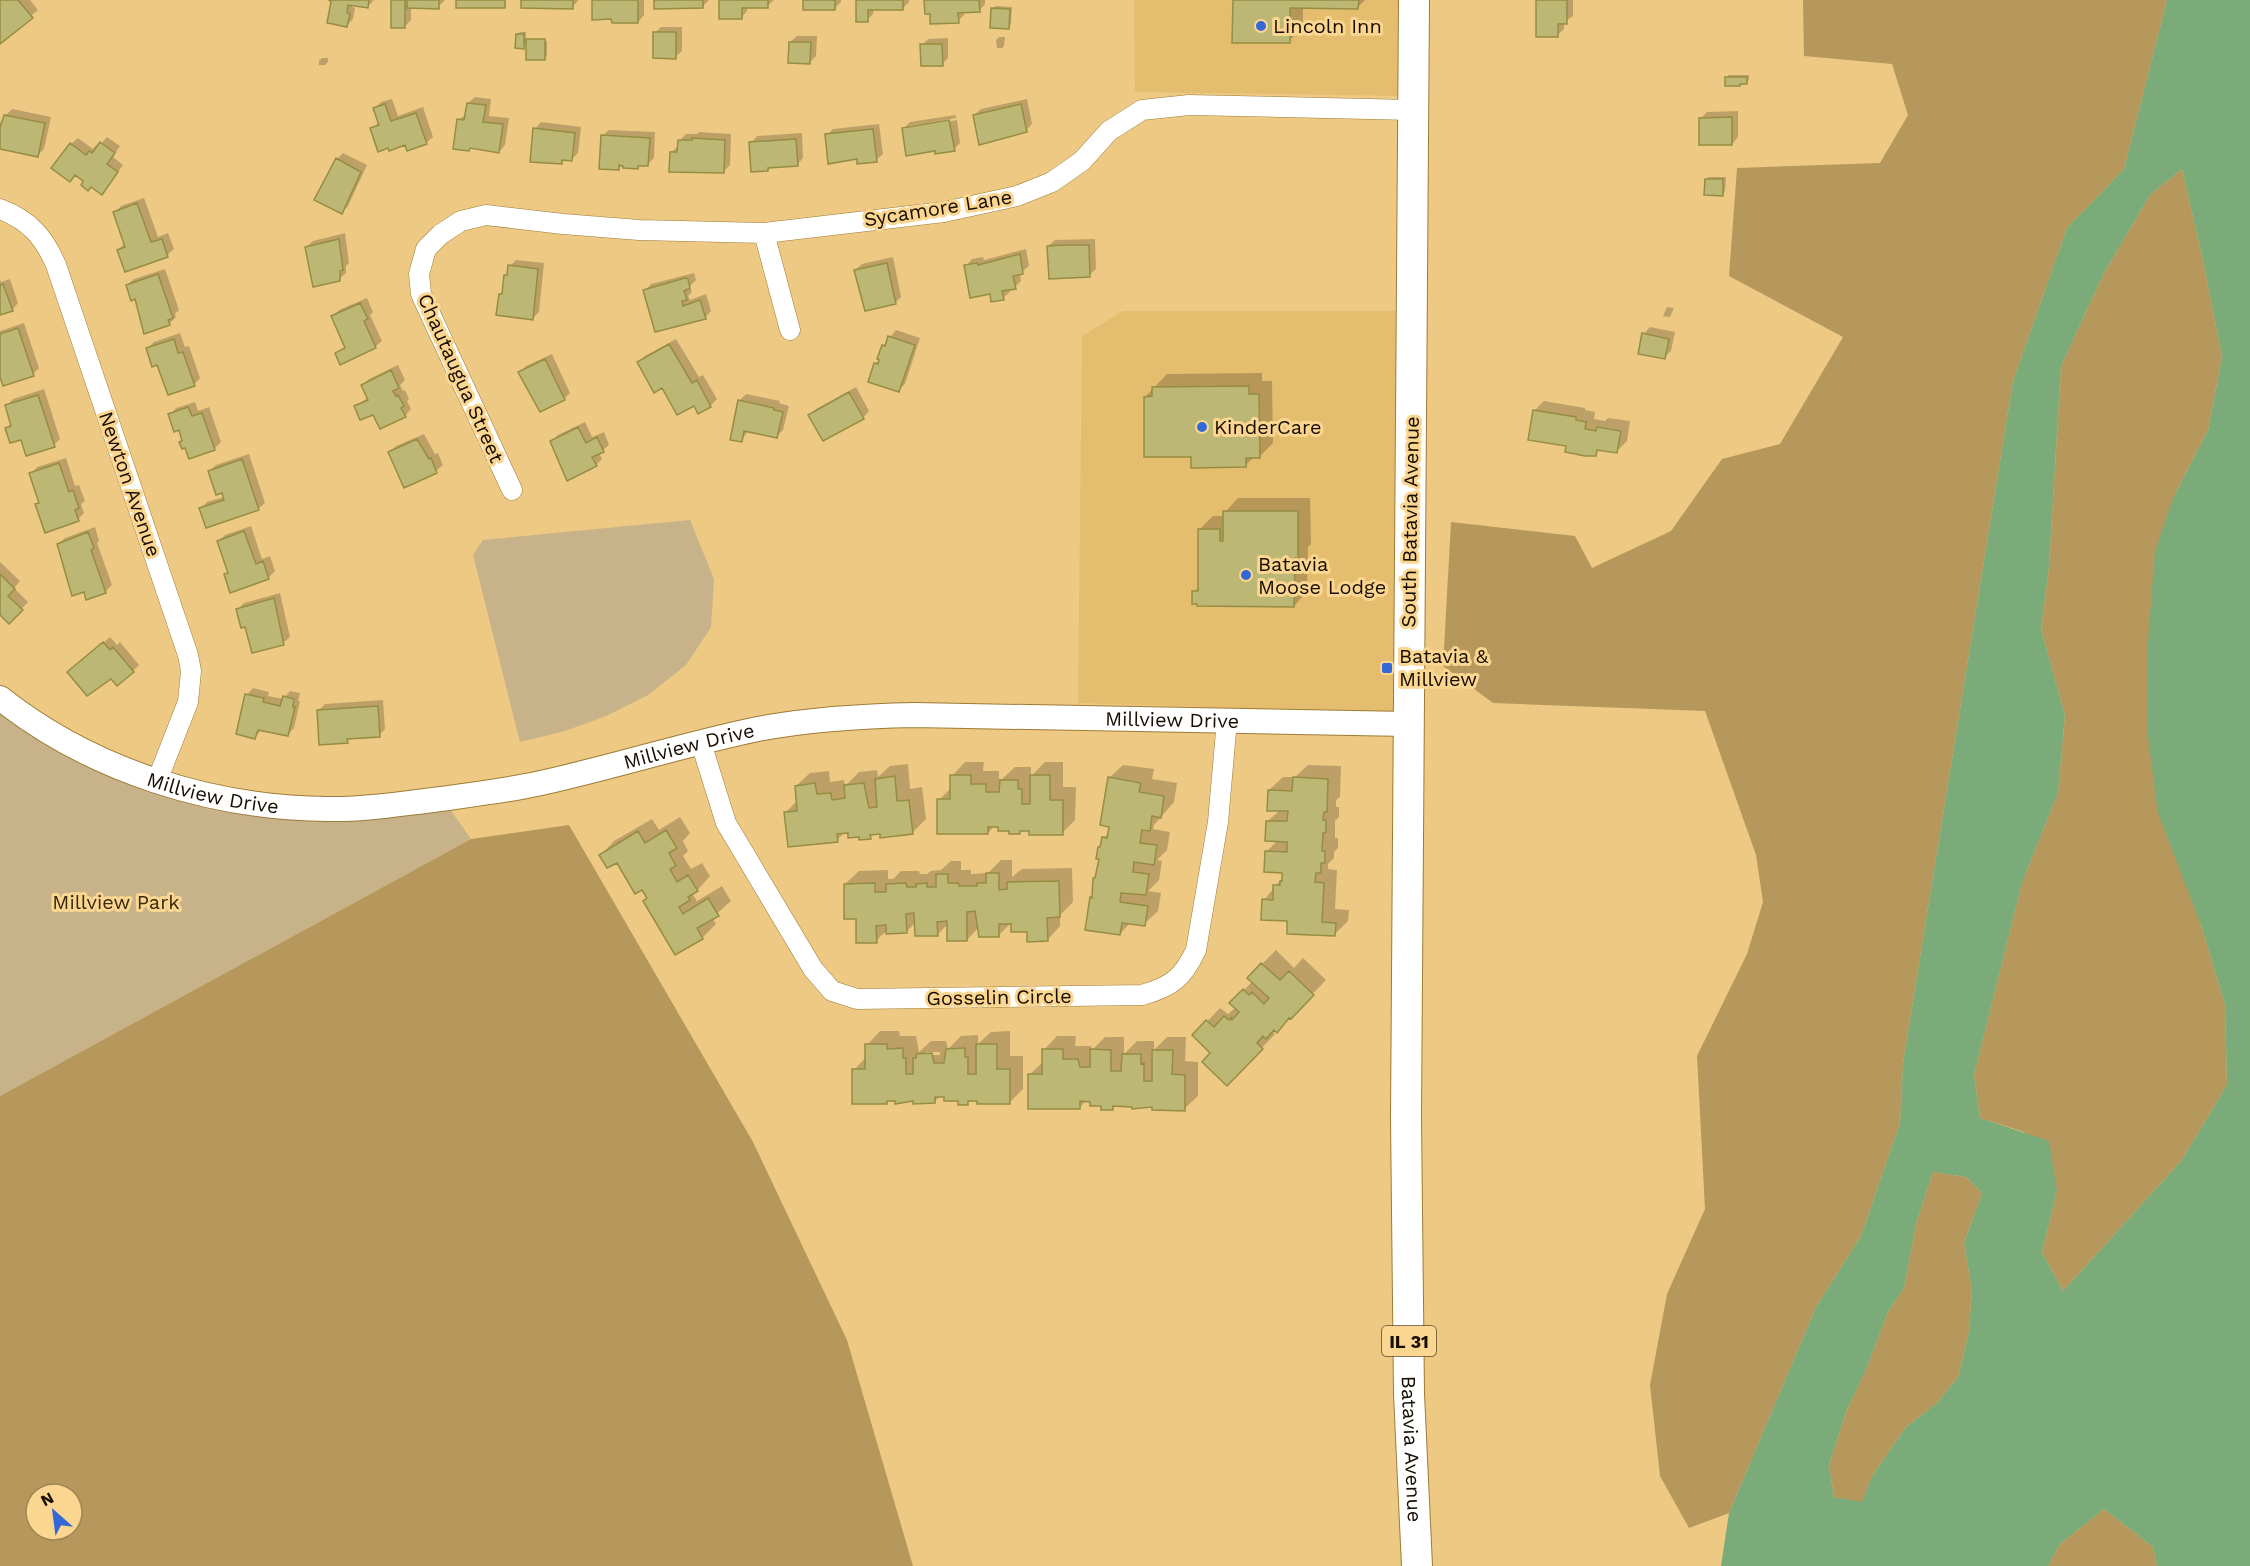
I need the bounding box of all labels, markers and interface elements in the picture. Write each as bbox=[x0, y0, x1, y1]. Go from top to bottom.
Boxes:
place label: Lincoln Inn bbox=[1273, 14, 1382, 38]
marker: Lincoln Inn bbox=[1254, 19, 1268, 33]
street label: Sycamore Lane bbox=[862, 184, 1014, 232]
street label: Chautaugua Street bbox=[413, 290, 509, 467]
street label: Newton Avenue bbox=[94, 408, 166, 560]
place label: KinderCare bbox=[1214, 415, 1321, 439]
street label: South Batavia Avenue bbox=[1396, 416, 1424, 628]
marker: KinderCare bbox=[1195, 420, 1209, 434]
place label: Batavia Moose Lodge bbox=[1258, 552, 1386, 599]
marker: Batavia Moose Lodge bbox=[1239, 568, 1253, 582]
place label: Batavia & Millview bbox=[1399, 644, 1489, 691]
marker: Batavia & Millview bbox=[1380, 661, 1394, 675]
street label: Millview Drive bbox=[1105, 706, 1239, 733]
street label: Millview Drive bbox=[621, 718, 757, 774]
street label: Millview Drive bbox=[144, 767, 280, 818]
park label: Millview Park bbox=[52, 890, 180, 914]
street label: Gosselin Circle bbox=[926, 984, 1072, 1010]
road number: IL 31 bbox=[1382, 1326, 1436, 1356]
street label: Batavia Avenue bbox=[1397, 1375, 1427, 1523]
north arrow bbox=[24, 1482, 84, 1542]
text: N bbox=[37, 1488, 57, 1510]

